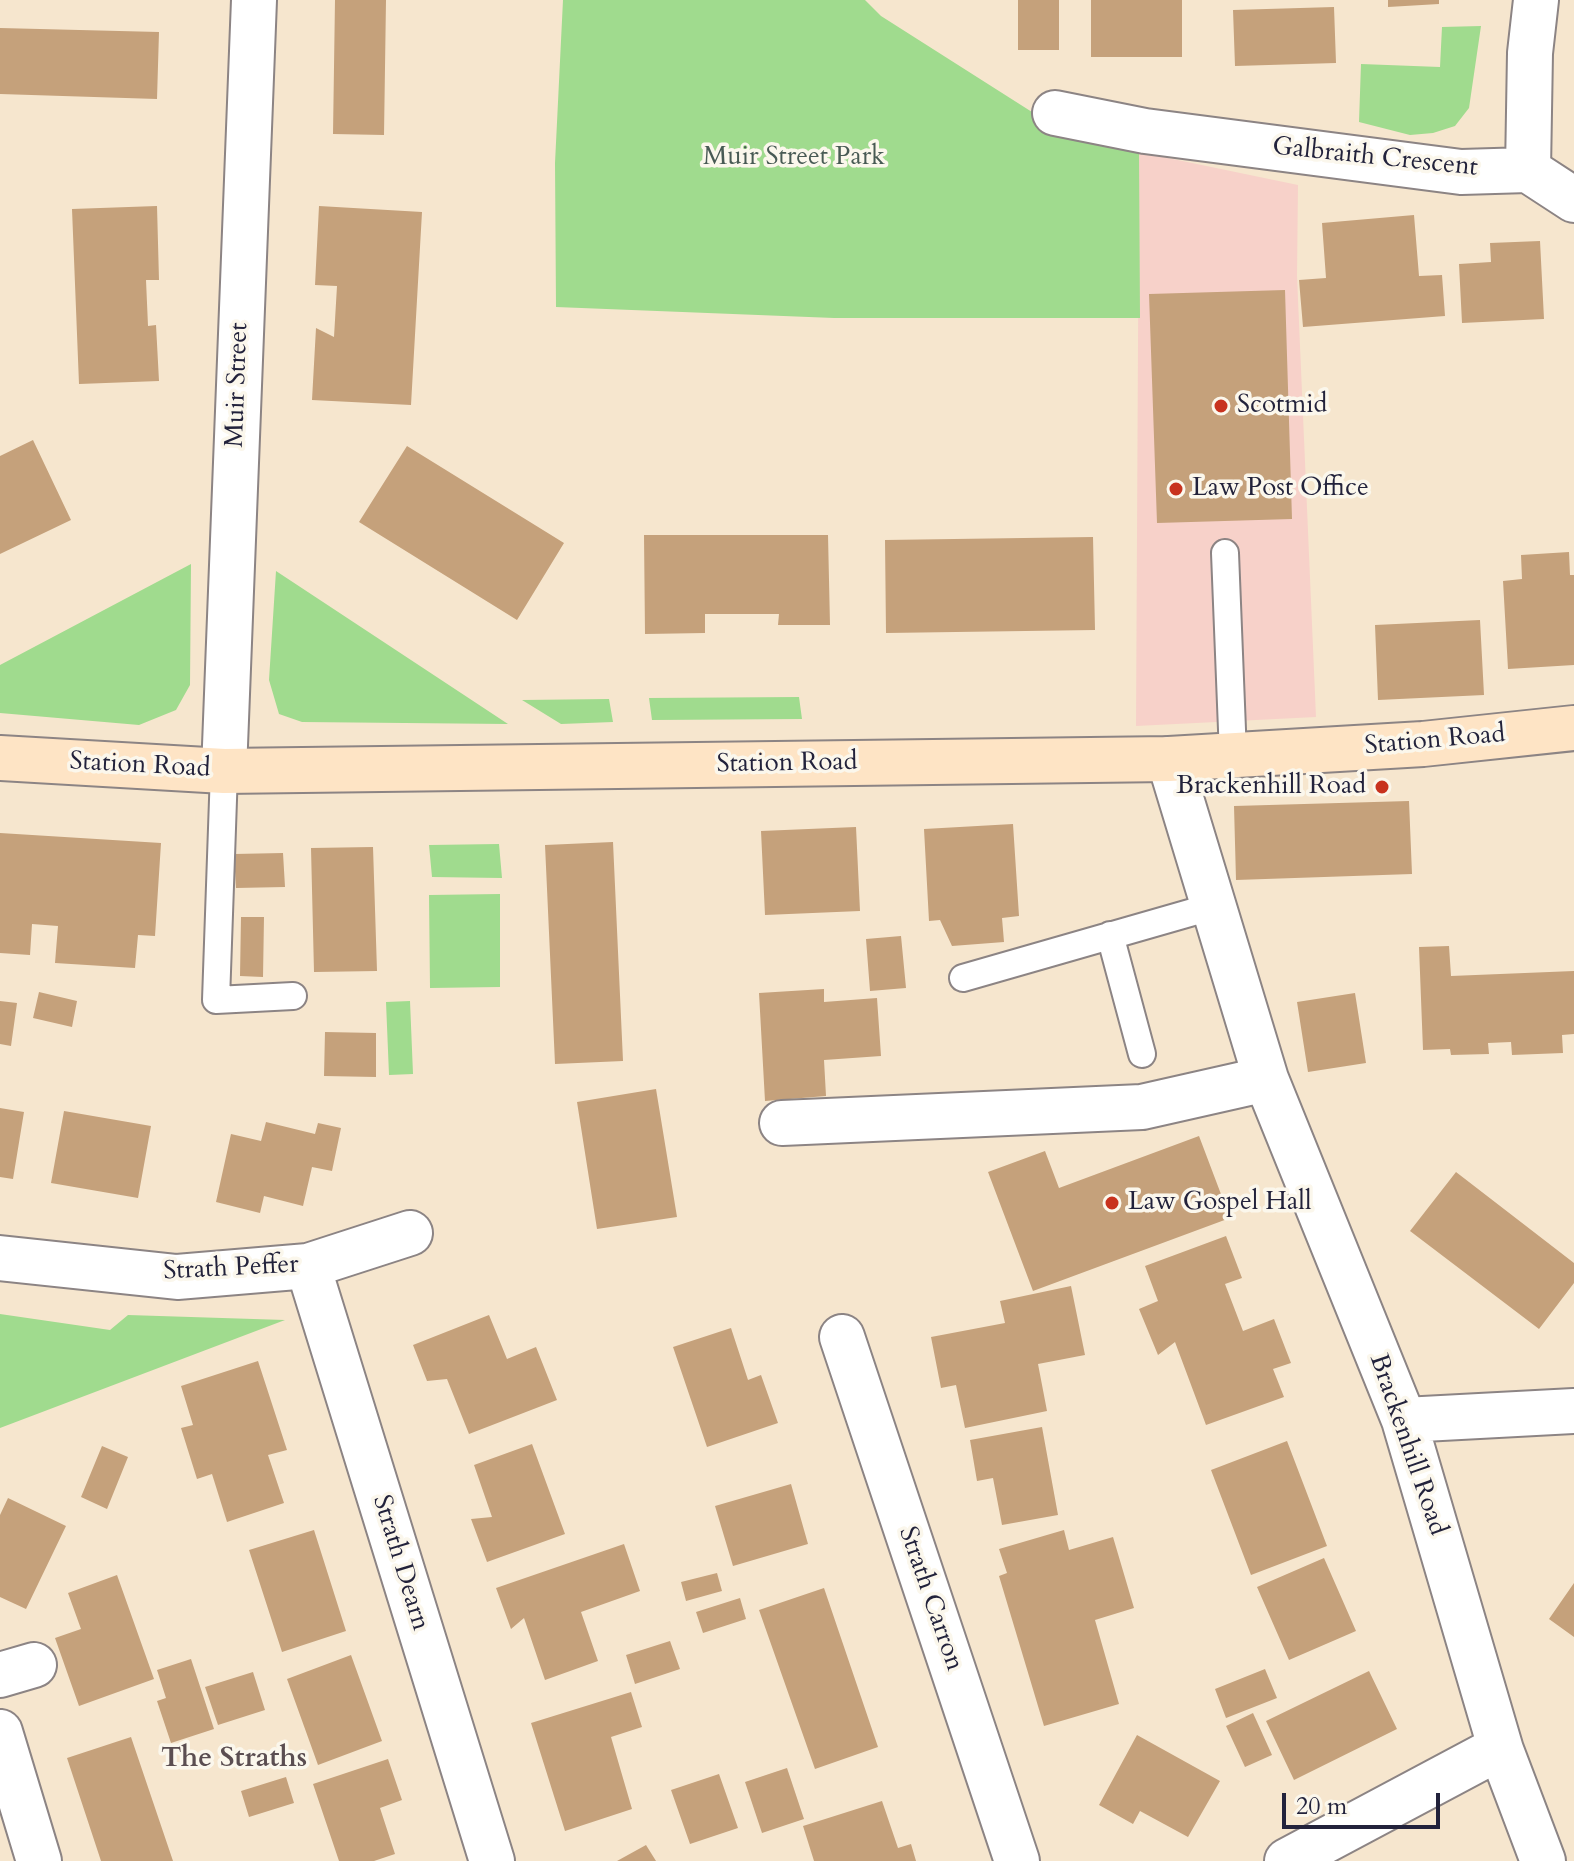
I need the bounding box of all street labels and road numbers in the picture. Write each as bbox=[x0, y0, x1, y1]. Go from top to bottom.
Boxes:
street label: Galbraith Crescent bbox=[1271, 132, 1479, 184]
street label: Muir Street bbox=[220, 322, 256, 448]
street label: Station Road bbox=[1363, 719, 1507, 763]
street label: Station Road bbox=[69, 747, 211, 785]
street label: Station Road bbox=[716, 747, 858, 781]
street label: Strath Peffer bbox=[163, 1250, 299, 1288]
street label: Brackenhill Road bbox=[1361, 1350, 1453, 1540]
street label: Strath Dearn bbox=[365, 1492, 435, 1634]
street label: Strath Carron bbox=[891, 1523, 969, 1675]

